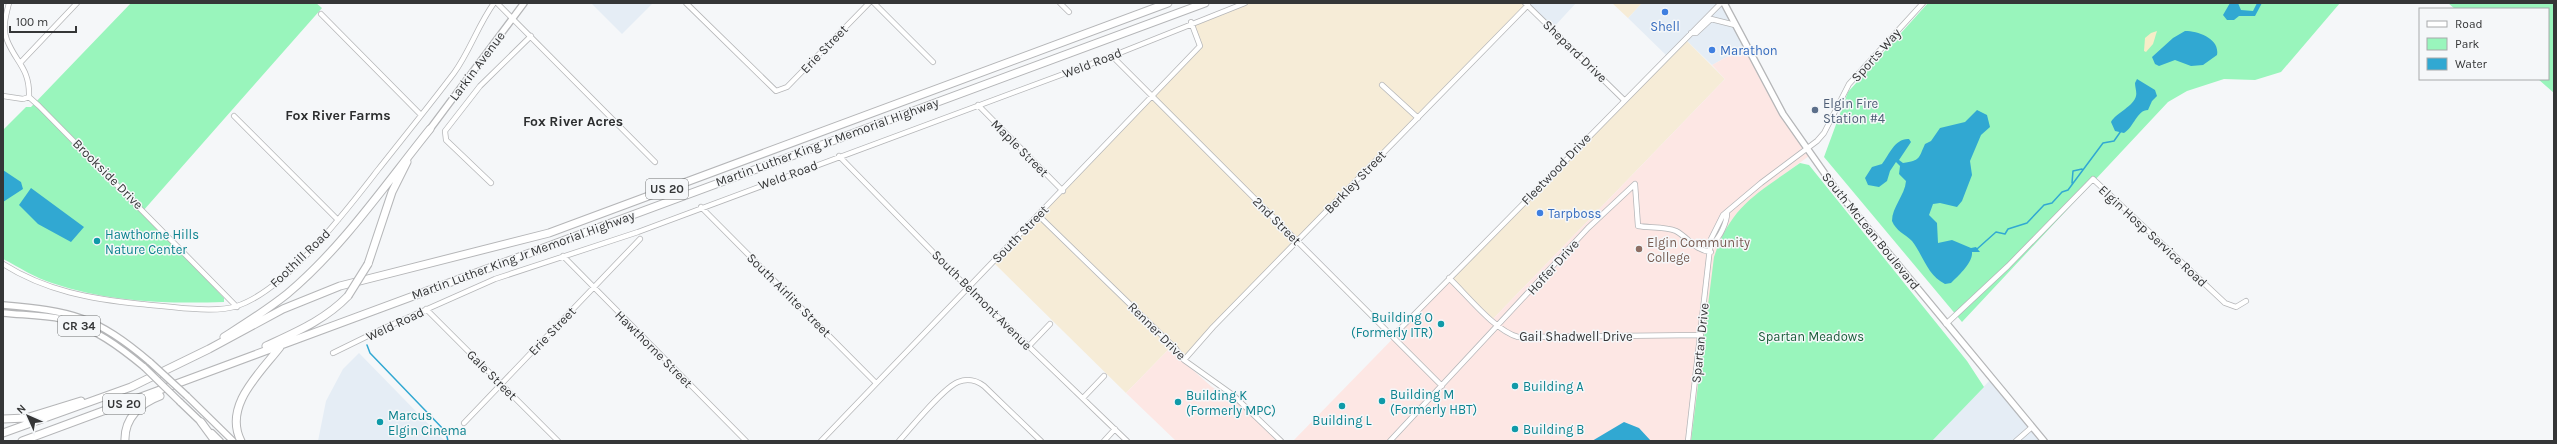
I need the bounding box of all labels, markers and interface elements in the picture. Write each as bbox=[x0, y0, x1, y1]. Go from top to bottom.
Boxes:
marker: Shell bbox=[1660, 7, 1670, 17]
scale bar bbox=[10, 8, 76, 34]
legend bbox=[2419, 8, 2549, 80]
text: 100 m bbox=[16, 15, 48, 29]
street label: Shepard Drive bbox=[1540, 17, 1610, 85]
text: Road bbox=[2455, 17, 2483, 31]
place label: Shell bbox=[1650, 19, 1680, 34]
street label: Erie Street bbox=[797, 22, 851, 76]
street label: Sports Way bbox=[1848, 25, 1904, 85]
street label: Larkin Avenue bbox=[446, 28, 508, 104]
text: Park bbox=[2455, 37, 2480, 51]
place label: Marathon bbox=[1720, 43, 1778, 58]
street label: Weld Road bbox=[1060, 45, 1124, 81]
marker: Marathon bbox=[1707, 45, 1717, 55]
text: Water bbox=[2455, 57, 2488, 71]
street label: Martin Luther King Jr Memorial Highway bbox=[713, 94, 941, 190]
place label: Elgin Fire Station #4 bbox=[1823, 96, 1885, 126]
marker: Elgin Fire Station #4 bbox=[1810, 105, 1820, 115]
district label: Fox River Farms bbox=[285, 107, 391, 124]
district label: Fox River Acres bbox=[523, 113, 623, 130]
street label: Maple Street bbox=[988, 116, 1052, 180]
street label: Fleetwood Drive bbox=[1518, 130, 1594, 208]
street label: Brookside Drive bbox=[70, 136, 146, 212]
street label: Berkley Street bbox=[1321, 147, 1389, 217]
street label: Weld Road bbox=[756, 157, 820, 193]
street label: South McLean Boulevard bbox=[1819, 169, 1923, 293]
road number: US 20 bbox=[646, 179, 688, 199]
street label: Elgin Hosp Service Road bbox=[2096, 182, 2210, 290]
street label: 2nd Street bbox=[1250, 194, 1304, 248]
street label: South Street bbox=[989, 202, 1051, 266]
place label: Tarpboss bbox=[1548, 206, 1601, 221]
street label: Martin Luther King Jr Memorial Highway bbox=[409, 207, 637, 303]
marker: Tarpboss bbox=[1535, 208, 1545, 218]
street label: Foothill Road bbox=[267, 226, 333, 290]
place label: Hawthorne Hills Nature Center bbox=[105, 227, 199, 257]
place label: Elgin Community College bbox=[1647, 235, 1750, 265]
marker: Hawthorne Hills Nature Center bbox=[92, 236, 102, 246]
street label: Hoffer Drive bbox=[1524, 236, 1582, 298]
marker: Elgin Community College bbox=[1634, 244, 1644, 254]
street label: South Belmont Avenue bbox=[929, 247, 1035, 353]
street label: South Airlite Street bbox=[744, 250, 834, 340]
street label: Renner Drive bbox=[1125, 299, 1189, 363]
street label: Spartan Drive bbox=[1688, 302, 1712, 384]
street label: Weld Road bbox=[364, 304, 426, 344]
street label: Erie Street bbox=[525, 304, 579, 358]
street label: Hawthorne Street bbox=[612, 307, 696, 391]
place label: Building O (Formerly ITR) bbox=[1351, 310, 1433, 340]
road number: CR 34 bbox=[58, 316, 100, 336]
marker: Building O (Formerly ITR) bbox=[1436, 319, 1446, 329]
street label: Gail Shadwell Drive bbox=[1519, 329, 1633, 344]
park label: Spartan Meadows bbox=[1758, 329, 1864, 344]
street label: Gale Street bbox=[464, 347, 520, 403]
place label: Building A bbox=[1523, 379, 1584, 394]
marker: Building A bbox=[1510, 381, 1520, 391]
place label: Building M (Formerly HBT) bbox=[1390, 387, 1477, 417]
place label: Building K (Formerly MPC) bbox=[1186, 388, 1276, 418]
road number: US 20 bbox=[103, 394, 145, 414]
north arrow bbox=[8, 396, 48, 436]
marker: Building M (Formerly HBT) bbox=[1377, 396, 1387, 406]
marker: Building K (Formerly MPC) bbox=[1173, 397, 1183, 407]
marker: Building L bbox=[1337, 401, 1347, 411]
text: N bbox=[14, 402, 29, 417]
place label: Marcus Elgin Cinema bbox=[388, 408, 467, 438]
place label: Building L bbox=[1312, 413, 1372, 428]
marker: Marcus Elgin Cinema bbox=[375, 417, 385, 427]
place label: Building B bbox=[1523, 422, 1584, 437]
marker: Building B bbox=[1510, 424, 1520, 434]

